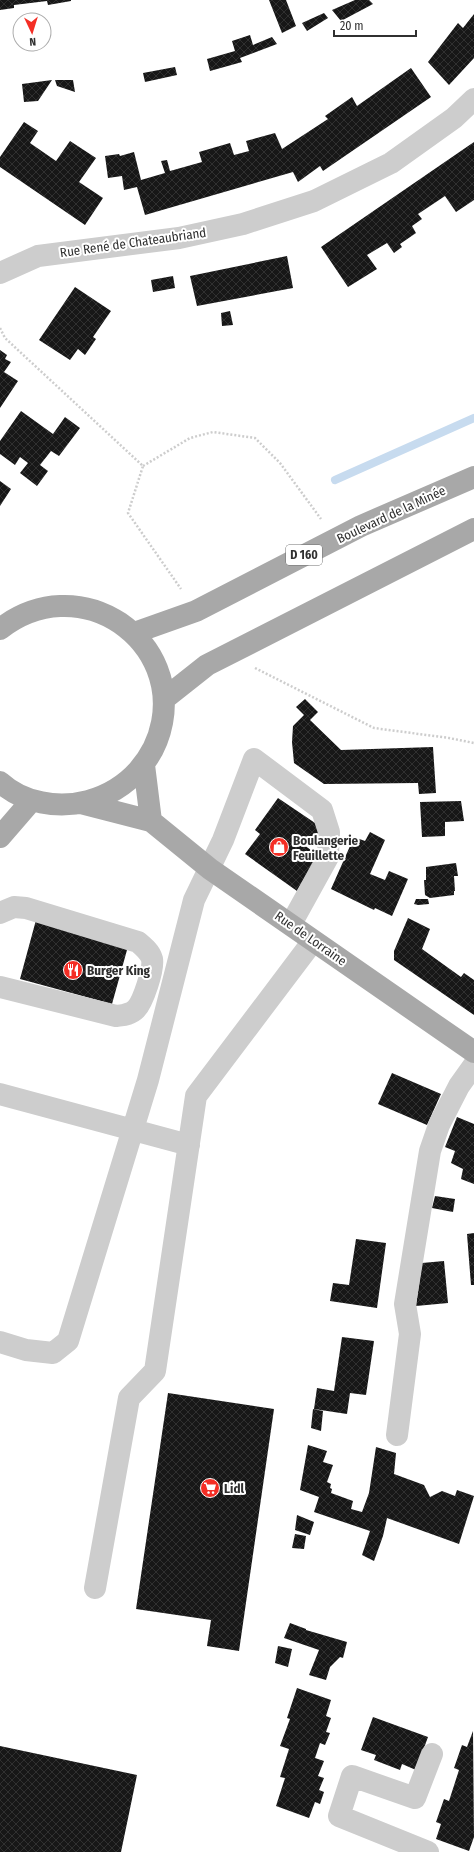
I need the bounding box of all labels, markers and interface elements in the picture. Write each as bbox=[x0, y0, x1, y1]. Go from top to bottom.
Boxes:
north arrow bbox=[12, 12, 52, 52]
scale bar bbox=[334, 12, 416, 38]
text: 20 m bbox=[340, 19, 364, 33]
text: N bbox=[29, 35, 36, 48]
street label: Rue René de Chateaubriand bbox=[59, 225, 207, 260]
street label: Boulevard de la Minée bbox=[335, 483, 448, 546]
road number: D 160 bbox=[286, 545, 322, 565]
place label: Boulangerie Feuillette bbox=[293, 833, 359, 863]
shop icon: Boulangerie Feuillette bbox=[268, 836, 290, 858]
street label: Rue de Lorraine bbox=[272, 908, 349, 969]
restaurant icon: Burger King bbox=[62, 959, 84, 981]
place label: Burger King bbox=[87, 963, 151, 978]
supermarket icon: Lidl bbox=[199, 1477, 221, 1499]
place label: Lidl bbox=[224, 1481, 244, 1496]

